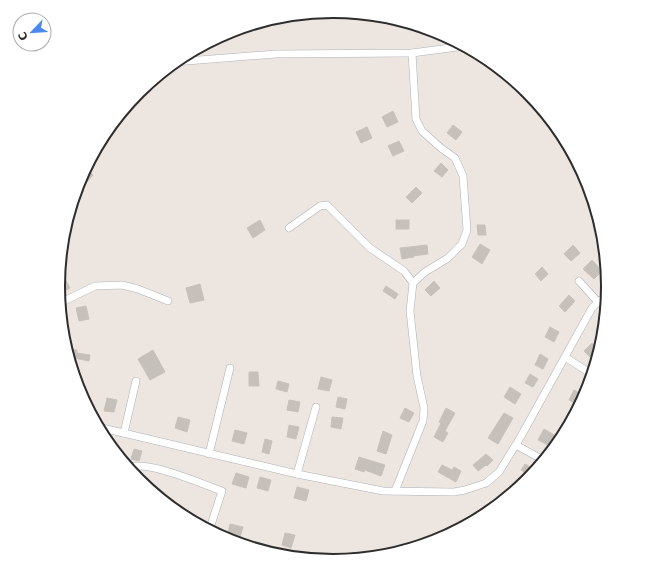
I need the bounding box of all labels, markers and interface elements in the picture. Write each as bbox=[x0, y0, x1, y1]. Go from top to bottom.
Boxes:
north arrow bbox=[12, 12, 52, 52]
text: С bbox=[16, 30, 31, 42]

